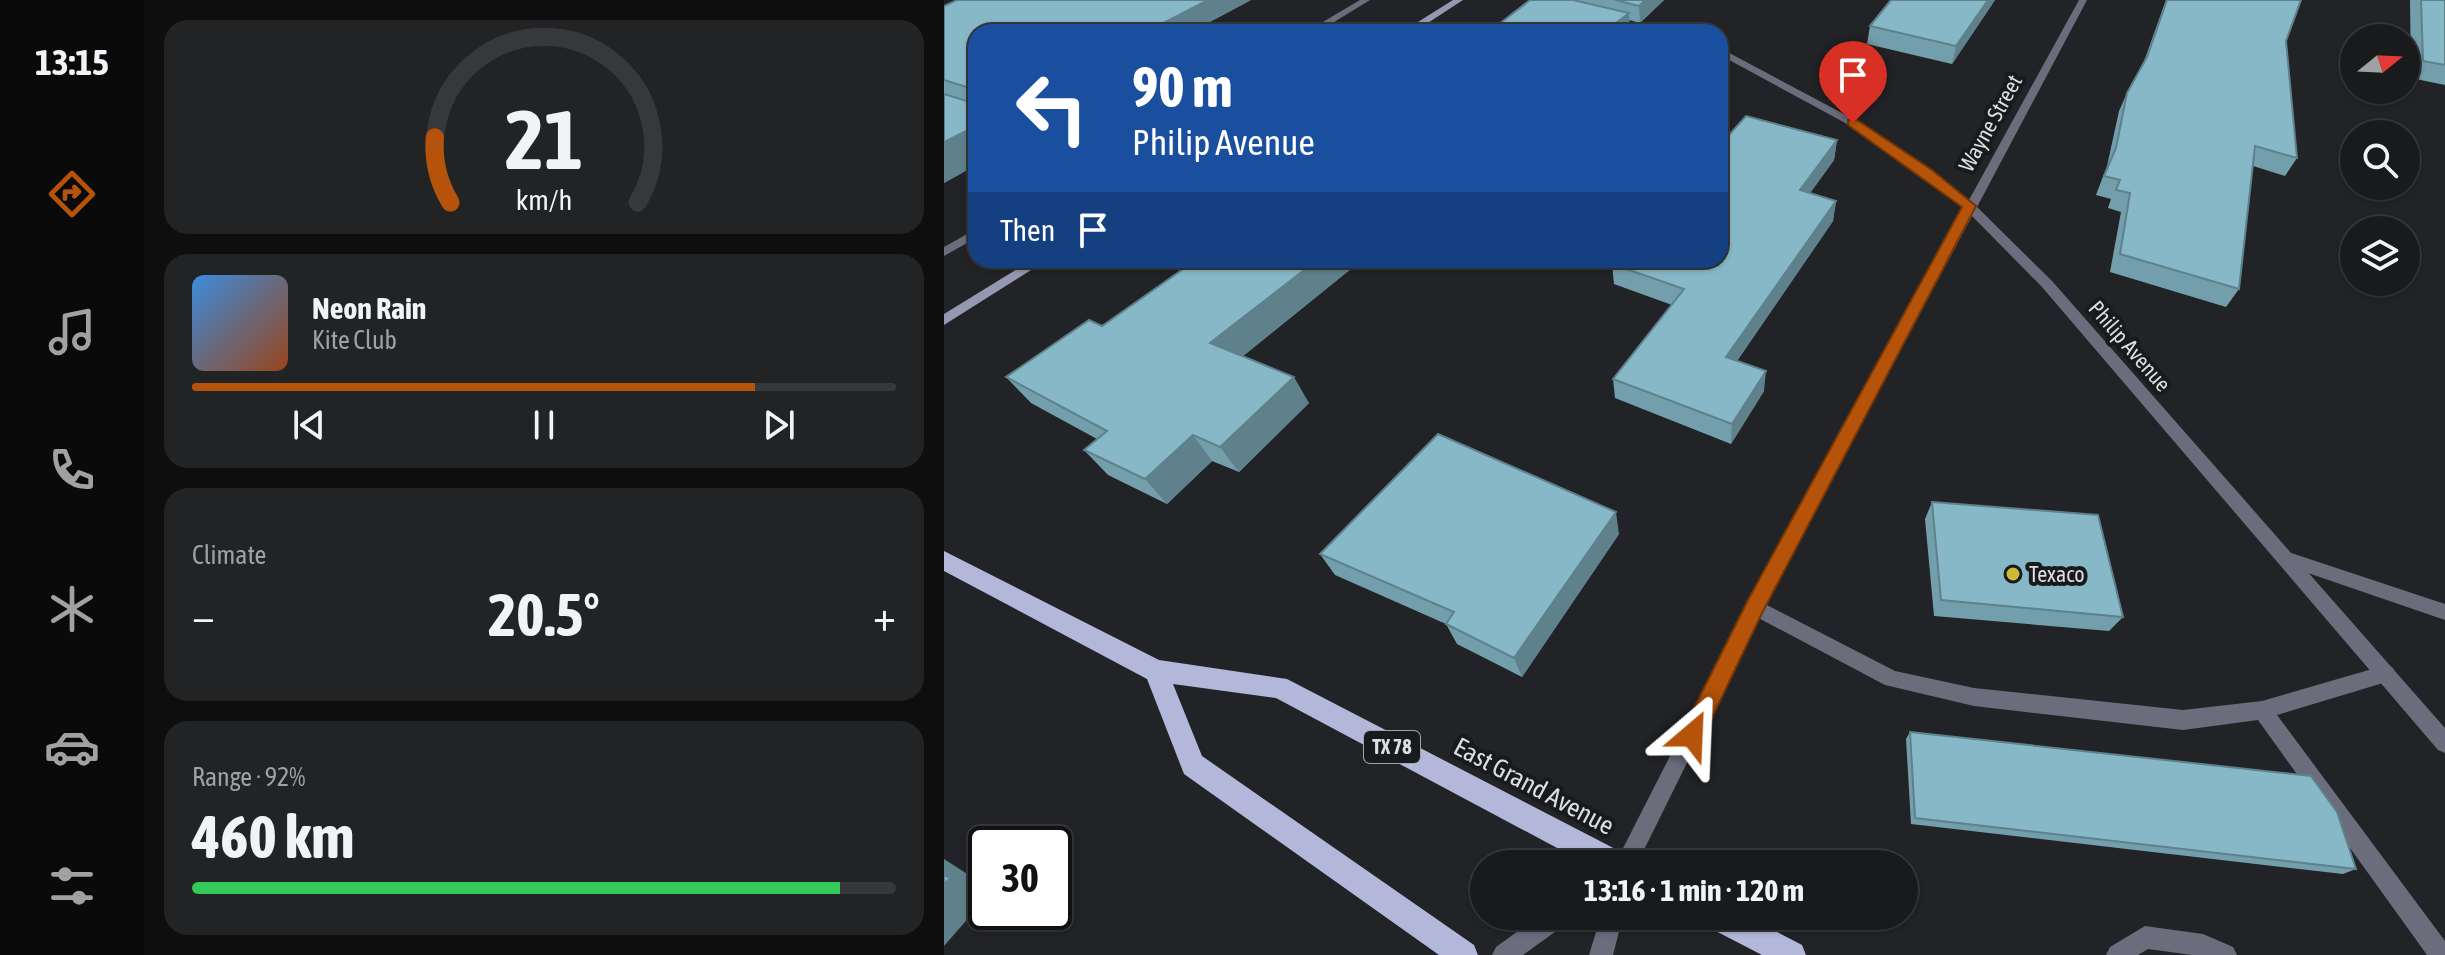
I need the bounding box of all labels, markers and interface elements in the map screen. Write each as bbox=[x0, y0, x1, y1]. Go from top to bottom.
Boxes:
north arrow bbox=[2340, 24, 2420, 104]
map controls bbox=[2340, 24, 2420, 296]
text: 13:15 bbox=[35, 41, 109, 83]
pin bbox=[1819, 41, 1887, 123]
icon: arrive bbox=[1831, 53, 1875, 97]
text: 90 m bbox=[1132, 55, 1233, 119]
icon: left bbox=[1000, 56, 1104, 160]
street label: Wayne Street bbox=[1953, 70, 2027, 176]
text: 21 bbox=[505, 90, 583, 186]
button: search bbox=[2340, 120, 2420, 200]
text: Philip Avenue bbox=[1132, 121, 1315, 163]
icon: directions bbox=[44, 166, 100, 222]
text: km/h bbox=[516, 183, 572, 216]
icon: arrive bbox=[1071, 208, 1115, 252]
text: Then bbox=[1000, 213, 1055, 247]
button: layers bbox=[2340, 216, 2420, 296]
text: Neon Rain bbox=[312, 291, 426, 325]
street label: Philip Avenue bbox=[2084, 295, 2176, 397]
icon: music bbox=[44, 304, 100, 360]
text: Kite Club bbox=[312, 325, 397, 355]
icon: previous bbox=[287, 403, 331, 447]
icon: pause bbox=[522, 403, 566, 447]
icon: next bbox=[757, 403, 801, 447]
icon: phone bbox=[44, 442, 100, 498]
text: Climate bbox=[192, 540, 266, 570]
place label: Texaco bbox=[2029, 561, 2085, 587]
marker: Texaco bbox=[2004, 565, 2022, 583]
text: 20.5° bbox=[488, 580, 600, 649]
icon: climate bbox=[44, 581, 100, 637]
text: − bbox=[192, 590, 215, 640]
text: + bbox=[873, 590, 896, 640]
position arrow bbox=[1650, 693, 1734, 777]
icon: car bbox=[44, 719, 100, 775]
road number: TX 78 bbox=[1364, 731, 1420, 763]
street label: East Grand Avenue bbox=[1449, 731, 1619, 841]
text: Range · 92% bbox=[192, 762, 305, 792]
text: 460 km bbox=[192, 802, 354, 871]
speed limit sign: 30 bbox=[968, 826, 1072, 930]
icon: filters bbox=[44, 858, 100, 914]
text: 13:16 · 1 min · 120 m bbox=[1584, 873, 1804, 907]

